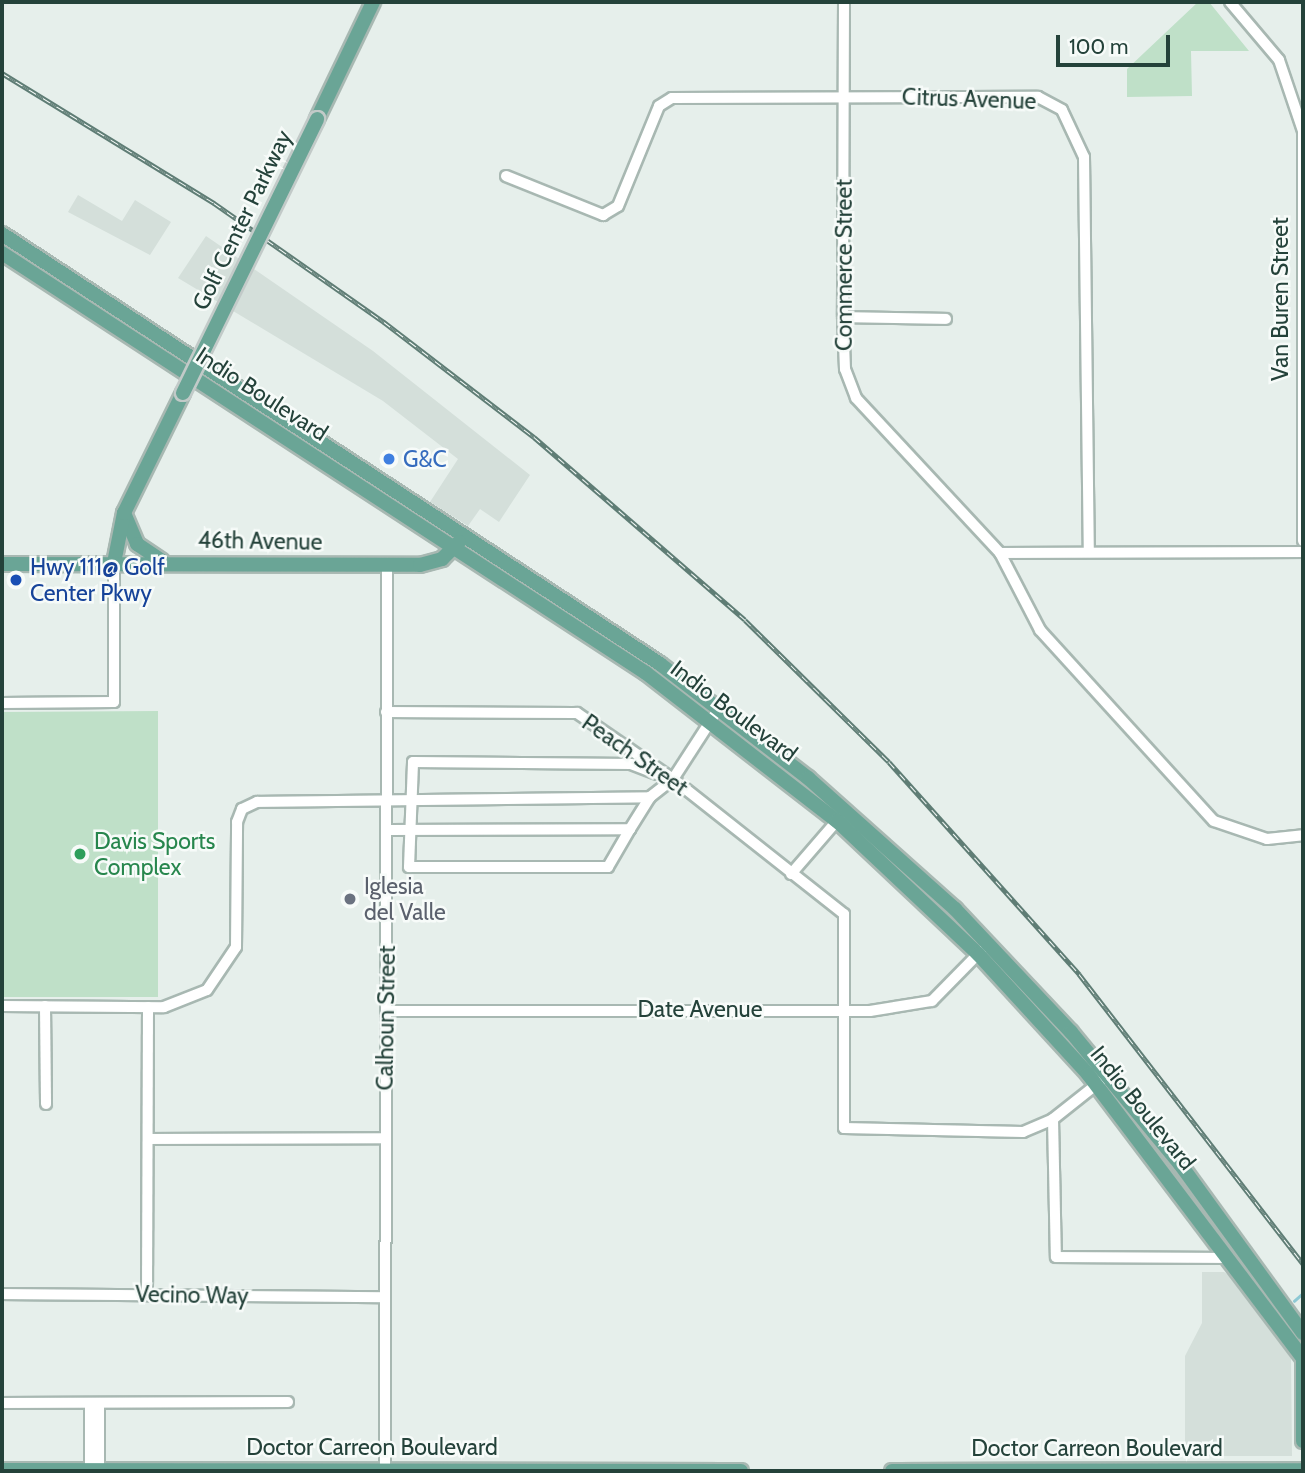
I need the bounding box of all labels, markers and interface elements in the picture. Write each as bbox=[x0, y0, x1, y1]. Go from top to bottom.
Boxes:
scale bar bbox=[1060, 21, 1174, 65]
text: 100 m bbox=[1069, 34, 1128, 59]
street label: Citrus Avenue bbox=[901, 83, 1037, 115]
street label: Golf Center Parkway bbox=[187, 126, 297, 314]
street label: Commerce Street bbox=[830, 179, 858, 351]
street label: Van Buren Street bbox=[1266, 217, 1294, 381]
street label: Indio Boulevard bbox=[191, 341, 333, 447]
place label: G&C bbox=[403, 445, 447, 473]
marker: G&C bbox=[381, 451, 397, 467]
street label: 46th Avenue bbox=[197, 526, 323, 556]
place label: Hwy 111@ Golf Center Pkwy bbox=[30, 553, 165, 607]
marker: Hwy 111@ Golf Center Pkwy bbox=[8, 572, 24, 588]
street label: Indio Boulevard bbox=[665, 654, 803, 768]
street label: Peach Street bbox=[577, 708, 693, 802]
place label: Davis Sports Complex bbox=[94, 827, 215, 881]
marker: Davis Sports Complex bbox=[72, 846, 88, 862]
place label: Iglesia del Valle bbox=[364, 872, 446, 926]
marker: Iglesia del Valle bbox=[342, 891, 358, 907]
street label: Calhoun Street bbox=[371, 945, 401, 1091]
street label: Date Avenue bbox=[638, 995, 762, 1023]
street label: Indio Boulevard bbox=[1085, 1040, 1201, 1176]
street label: Vecino Way bbox=[135, 1280, 249, 1310]
street label: Doctor Carreon Boulevard bbox=[246, 1433, 498, 1461]
street label: Doctor Carreon Boulevard bbox=[971, 1434, 1223, 1462]

